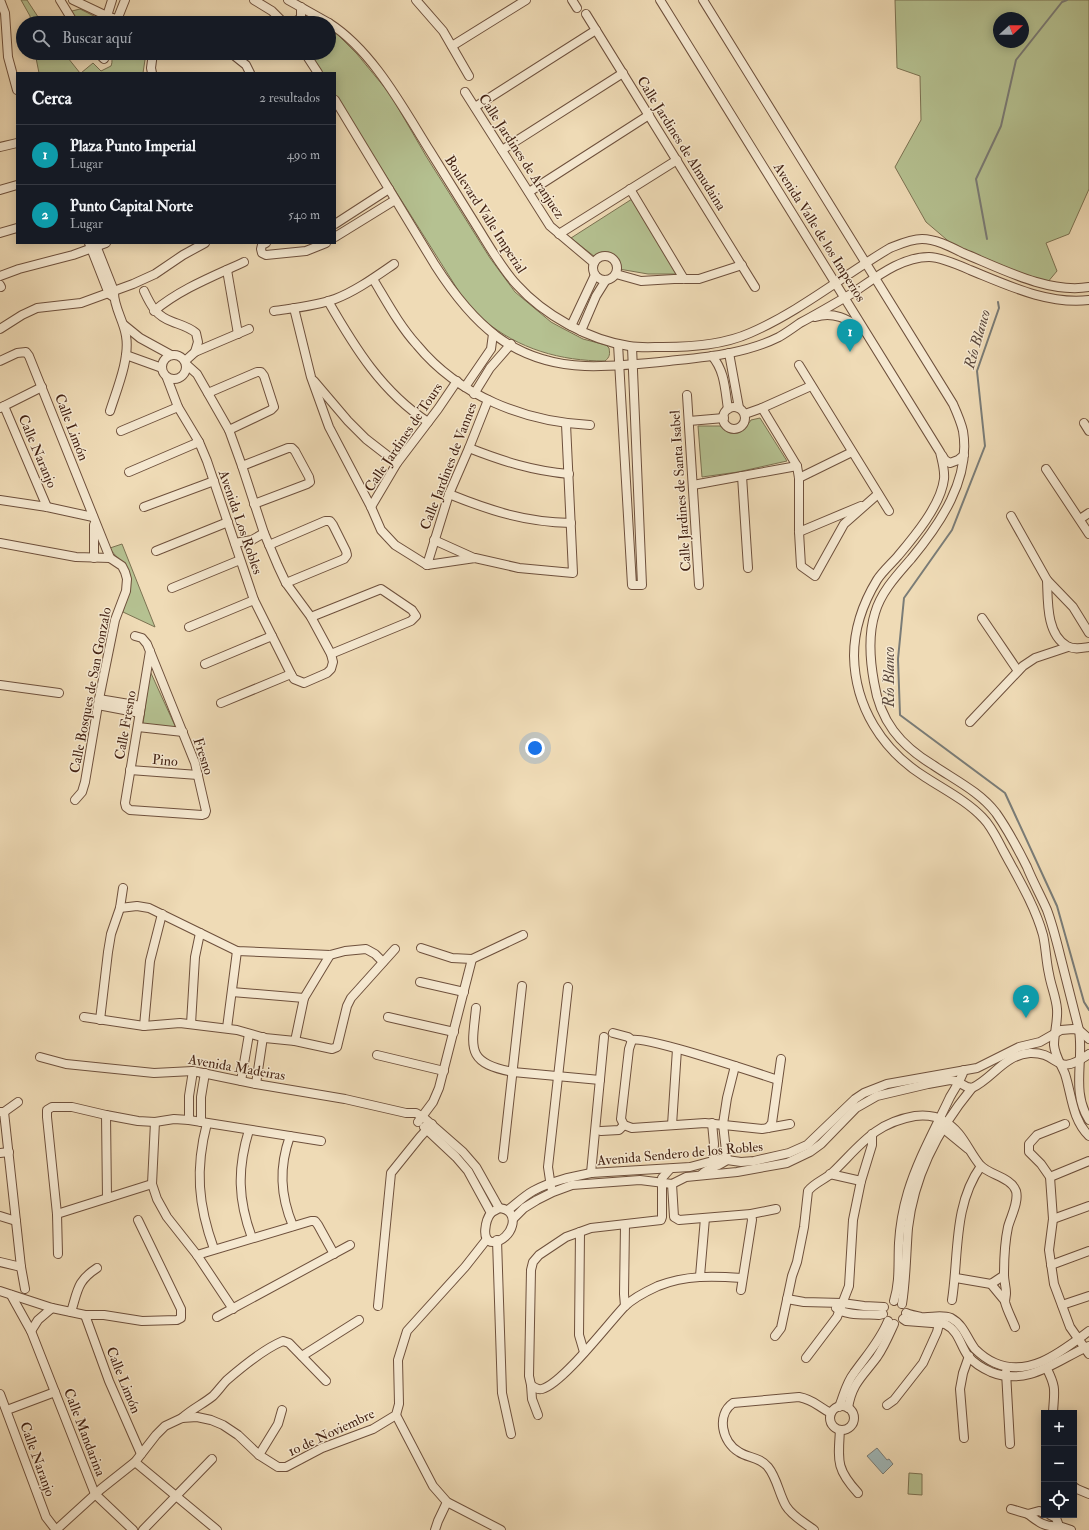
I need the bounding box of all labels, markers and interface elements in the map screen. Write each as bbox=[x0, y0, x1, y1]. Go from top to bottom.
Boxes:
north arrow bbox=[993, 12, 1029, 48]
search box bbox=[16, 16, 336, 60]
icon: search bbox=[30, 27, 52, 49]
text: Buscar aquí bbox=[62, 29, 131, 48]
street label: Calle Jardines de Almudaina bbox=[633, 73, 730, 214]
text: Cerca bbox=[32, 88, 72, 109]
text: 2 resultados bbox=[259, 90, 320, 106]
street label: Calle Jardines de Aranjuez bbox=[475, 91, 568, 222]
text: Plaza Punto Imperial bbox=[70, 137, 196, 156]
text: 1 bbox=[43, 147, 47, 163]
text: 490 m bbox=[287, 147, 320, 163]
street label: Boulevard Valle Imperial bbox=[440, 152, 530, 277]
text: Lugar bbox=[70, 156, 103, 172]
street label: Avenida Valle de los Imperios bbox=[768, 159, 869, 306]
text: Punto Capital Norte bbox=[70, 197, 193, 216]
text: 2 bbox=[42, 207, 48, 223]
text: 540 m bbox=[288, 207, 320, 223]
text: Lugar bbox=[70, 216, 103, 232]
water label: Río Blanco bbox=[960, 307, 995, 372]
pin: 1 bbox=[837, 319, 863, 352]
street label: Calle Jardines de Tours bbox=[361, 379, 446, 495]
street label: Calle Limón bbox=[51, 391, 92, 463]
street label: Calle Jardines de Vannes bbox=[416, 400, 481, 532]
street label: Calle Jardines de Santa Isabel bbox=[666, 409, 695, 572]
street label: Calle Naranjo bbox=[14, 412, 61, 491]
street label: Avenida Los Robles bbox=[214, 467, 266, 577]
street label: Calle Bosques de San Gonzalo bbox=[66, 605, 115, 774]
water label: Río Blanco bbox=[880, 647, 899, 708]
street label: Calle Fresno bbox=[111, 689, 140, 761]
street label: Fresno bbox=[190, 735, 218, 777]
your location bbox=[525, 738, 545, 758]
street label: Pino bbox=[151, 751, 179, 770]
pin: 2 bbox=[1013, 985, 1039, 1018]
street label: Avenida Madeiras bbox=[186, 1050, 287, 1084]
street label: Avenida Sendero de los Robles bbox=[595, 1138, 764, 1169]
street label: Calle Limón bbox=[102, 1344, 145, 1416]
street label: Calle Mandarina bbox=[60, 1386, 109, 1479]
street label: 1o de Noviembre bbox=[285, 1405, 377, 1460]
map controls bbox=[1041, 1410, 1077, 1518]
button: + bbox=[1041, 1410, 1077, 1446]
street label: Calle Naranjo bbox=[16, 1420, 59, 1499]
button: − bbox=[1041, 1446, 1077, 1482]
button: locate bbox=[1041, 1482, 1077, 1518]

